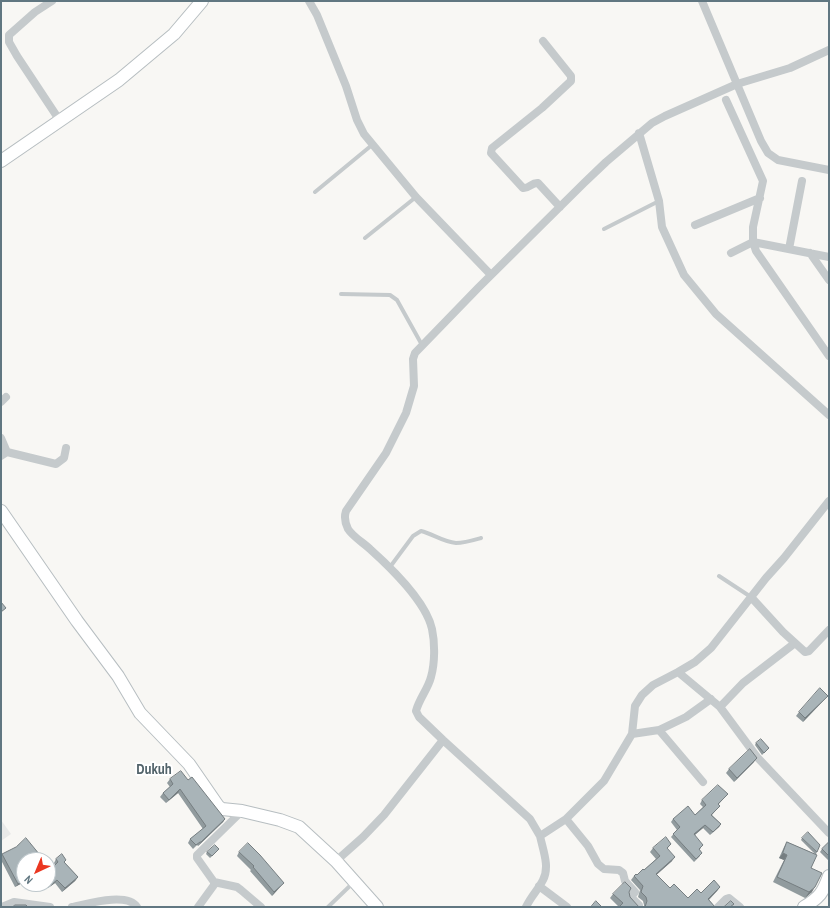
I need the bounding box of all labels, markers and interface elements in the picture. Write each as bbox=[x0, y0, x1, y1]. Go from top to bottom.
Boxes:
district label: Dukuh bbox=[136, 762, 172, 778]
north arrow bbox=[16, 852, 56, 892]
text: N bbox=[21, 873, 36, 887]

